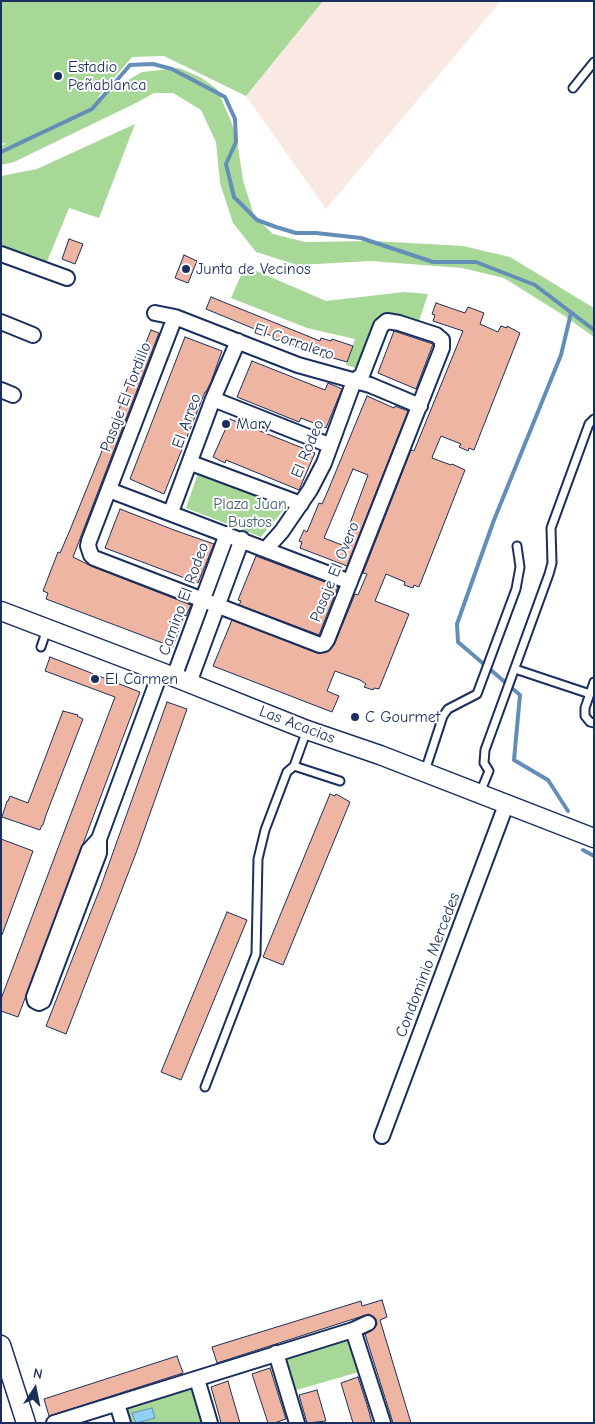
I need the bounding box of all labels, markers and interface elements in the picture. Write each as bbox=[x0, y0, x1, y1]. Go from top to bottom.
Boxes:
place label: Estadio Peñablanca bbox=[68, 57, 147, 95]
marker: Estadio Peñablanca bbox=[52, 70, 64, 82]
place label: Junta de Vecinos bbox=[196, 259, 311, 279]
marker: Junta de Vecinos bbox=[180, 263, 192, 275]
street label: El Corralero bbox=[251, 319, 337, 365]
street label: Pasaje El Tordillo bbox=[96, 339, 156, 455]
street label: El Arreo bbox=[168, 391, 206, 451]
place label: Mary bbox=[236, 414, 271, 434]
street label: El Rodeo bbox=[287, 417, 329, 481]
marker: Mary bbox=[220, 418, 232, 430]
park label: Plaza Juan Bustos bbox=[213, 494, 287, 532]
street label: Pasaje El Overo bbox=[306, 519, 364, 625]
street label: Camino El Rodeo bbox=[155, 540, 213, 658]
place label: El Carmen bbox=[105, 669, 178, 689]
marker: El Carmen bbox=[89, 673, 101, 685]
street label: Las Acacias bbox=[256, 702, 338, 748]
place label: C Gourmet bbox=[365, 707, 440, 727]
marker: C Gourmet bbox=[349, 711, 361, 723]
street label: Condominio Mercedes bbox=[392, 890, 464, 1040]
north arrow bbox=[10, 1364, 60, 1414]
text: N bbox=[32, 1365, 44, 1383]

